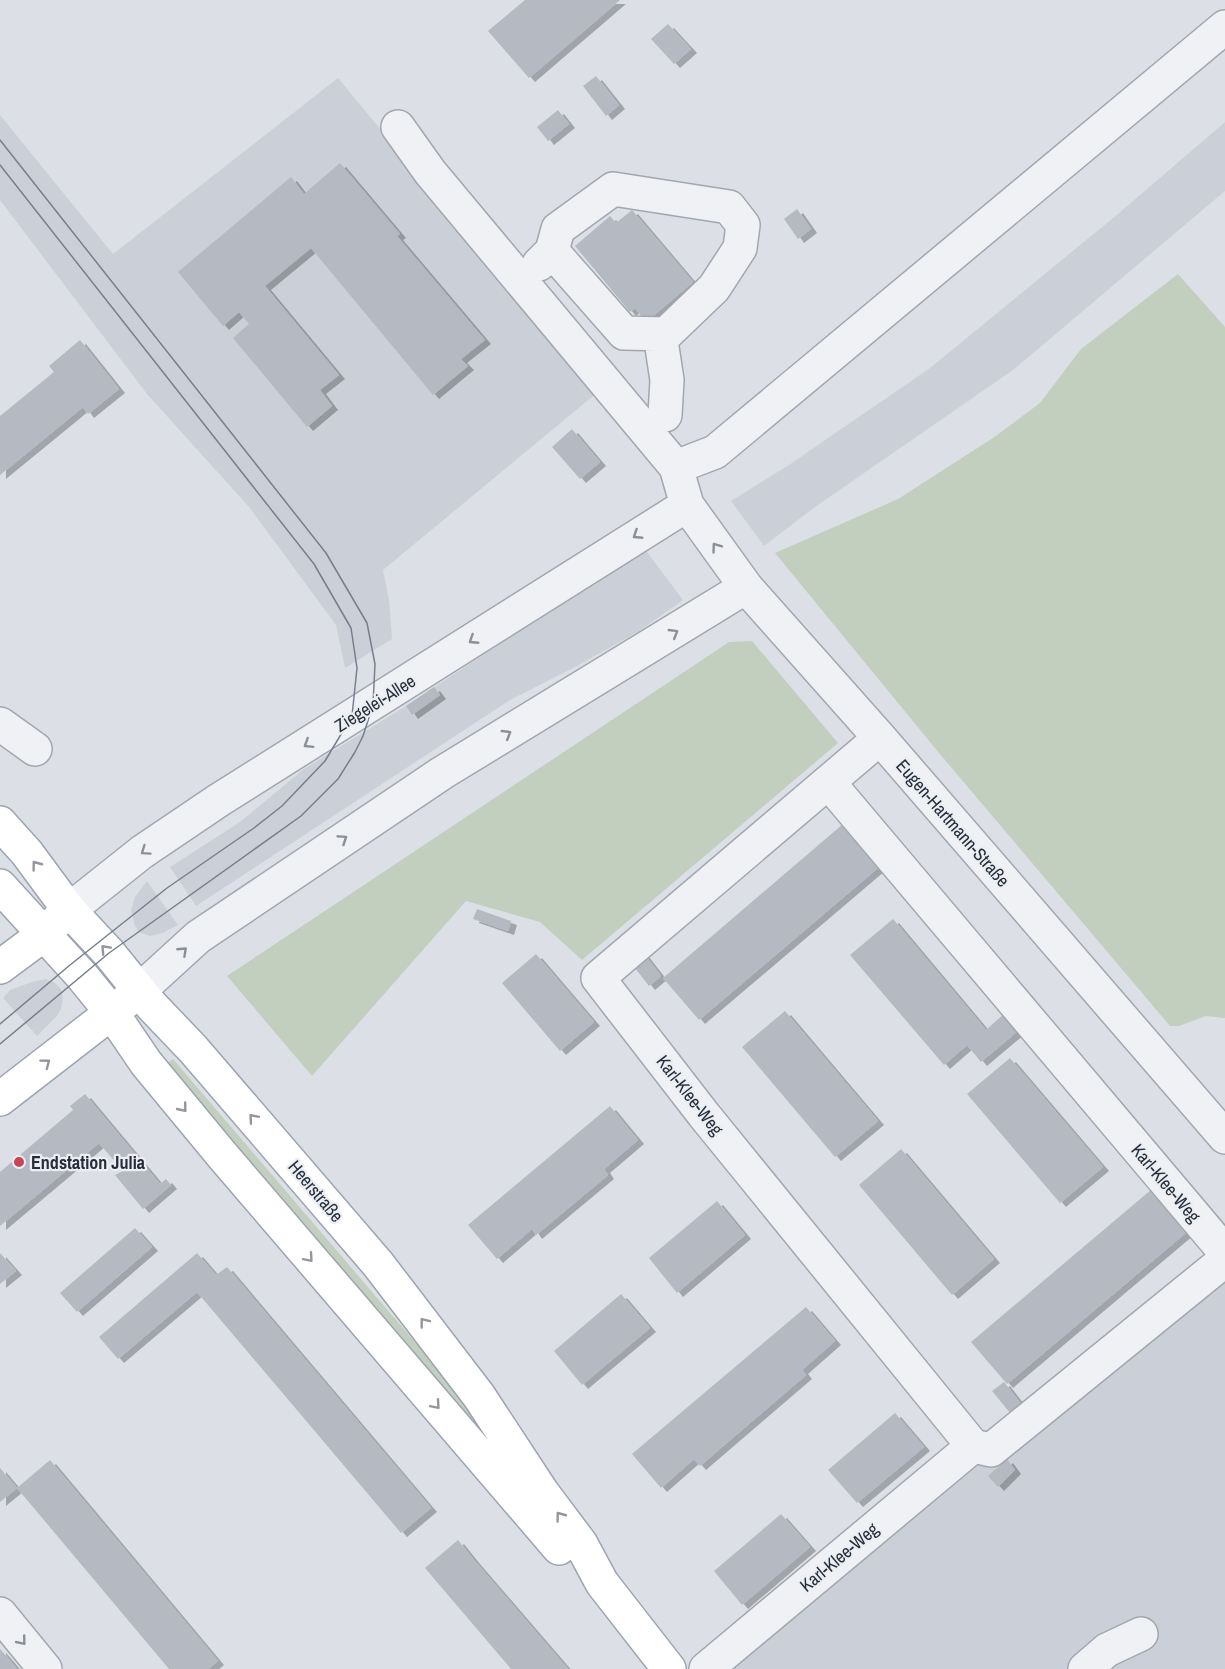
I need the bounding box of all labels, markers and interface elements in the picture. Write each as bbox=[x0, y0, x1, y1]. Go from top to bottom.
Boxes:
one-way arrow bbox=[633, 528, 644, 539]
one-way arrow bbox=[712, 542, 723, 553]
one-way arrow bbox=[668, 628, 678, 640]
one-way arrow bbox=[469, 633, 479, 645]
street label: Ziegelei-Allee bbox=[330, 668, 420, 738]
one-way arrow bbox=[501, 729, 511, 741]
one-way arrow bbox=[304, 737, 314, 749]
street label: Eugen-Hartmann-Straße bbox=[891, 754, 1015, 892]
one-way arrow bbox=[337, 836, 348, 847]
one-way arrow bbox=[140, 844, 151, 855]
one-way arrow bbox=[32, 861, 43, 872]
one-way arrow bbox=[102, 945, 113, 956]
one-way arrow bbox=[177, 947, 187, 958]
street label: Karl-Klee-Weg bbox=[651, 1050, 730, 1141]
one-way arrow bbox=[39, 1060, 50, 1071]
one-way arrow bbox=[176, 1102, 187, 1113]
one-way arrow bbox=[249, 1114, 260, 1125]
street label: Karl-Klee-Weg bbox=[1126, 1138, 1207, 1228]
place label: Endstation Julia bbox=[31, 1150, 146, 1175]
marker: Endstation Julia bbox=[12, 1155, 26, 1169]
street label: Heerstraße bbox=[283, 1155, 349, 1227]
one-way arrow bbox=[302, 1251, 313, 1262]
one-way arrow bbox=[420, 1318, 431, 1329]
one-way arrow bbox=[429, 1398, 440, 1409]
one-way arrow bbox=[556, 1512, 567, 1523]
street label: Karl-Klee-Weg bbox=[794, 1516, 884, 1597]
one-way arrow bbox=[15, 1634, 26, 1645]

